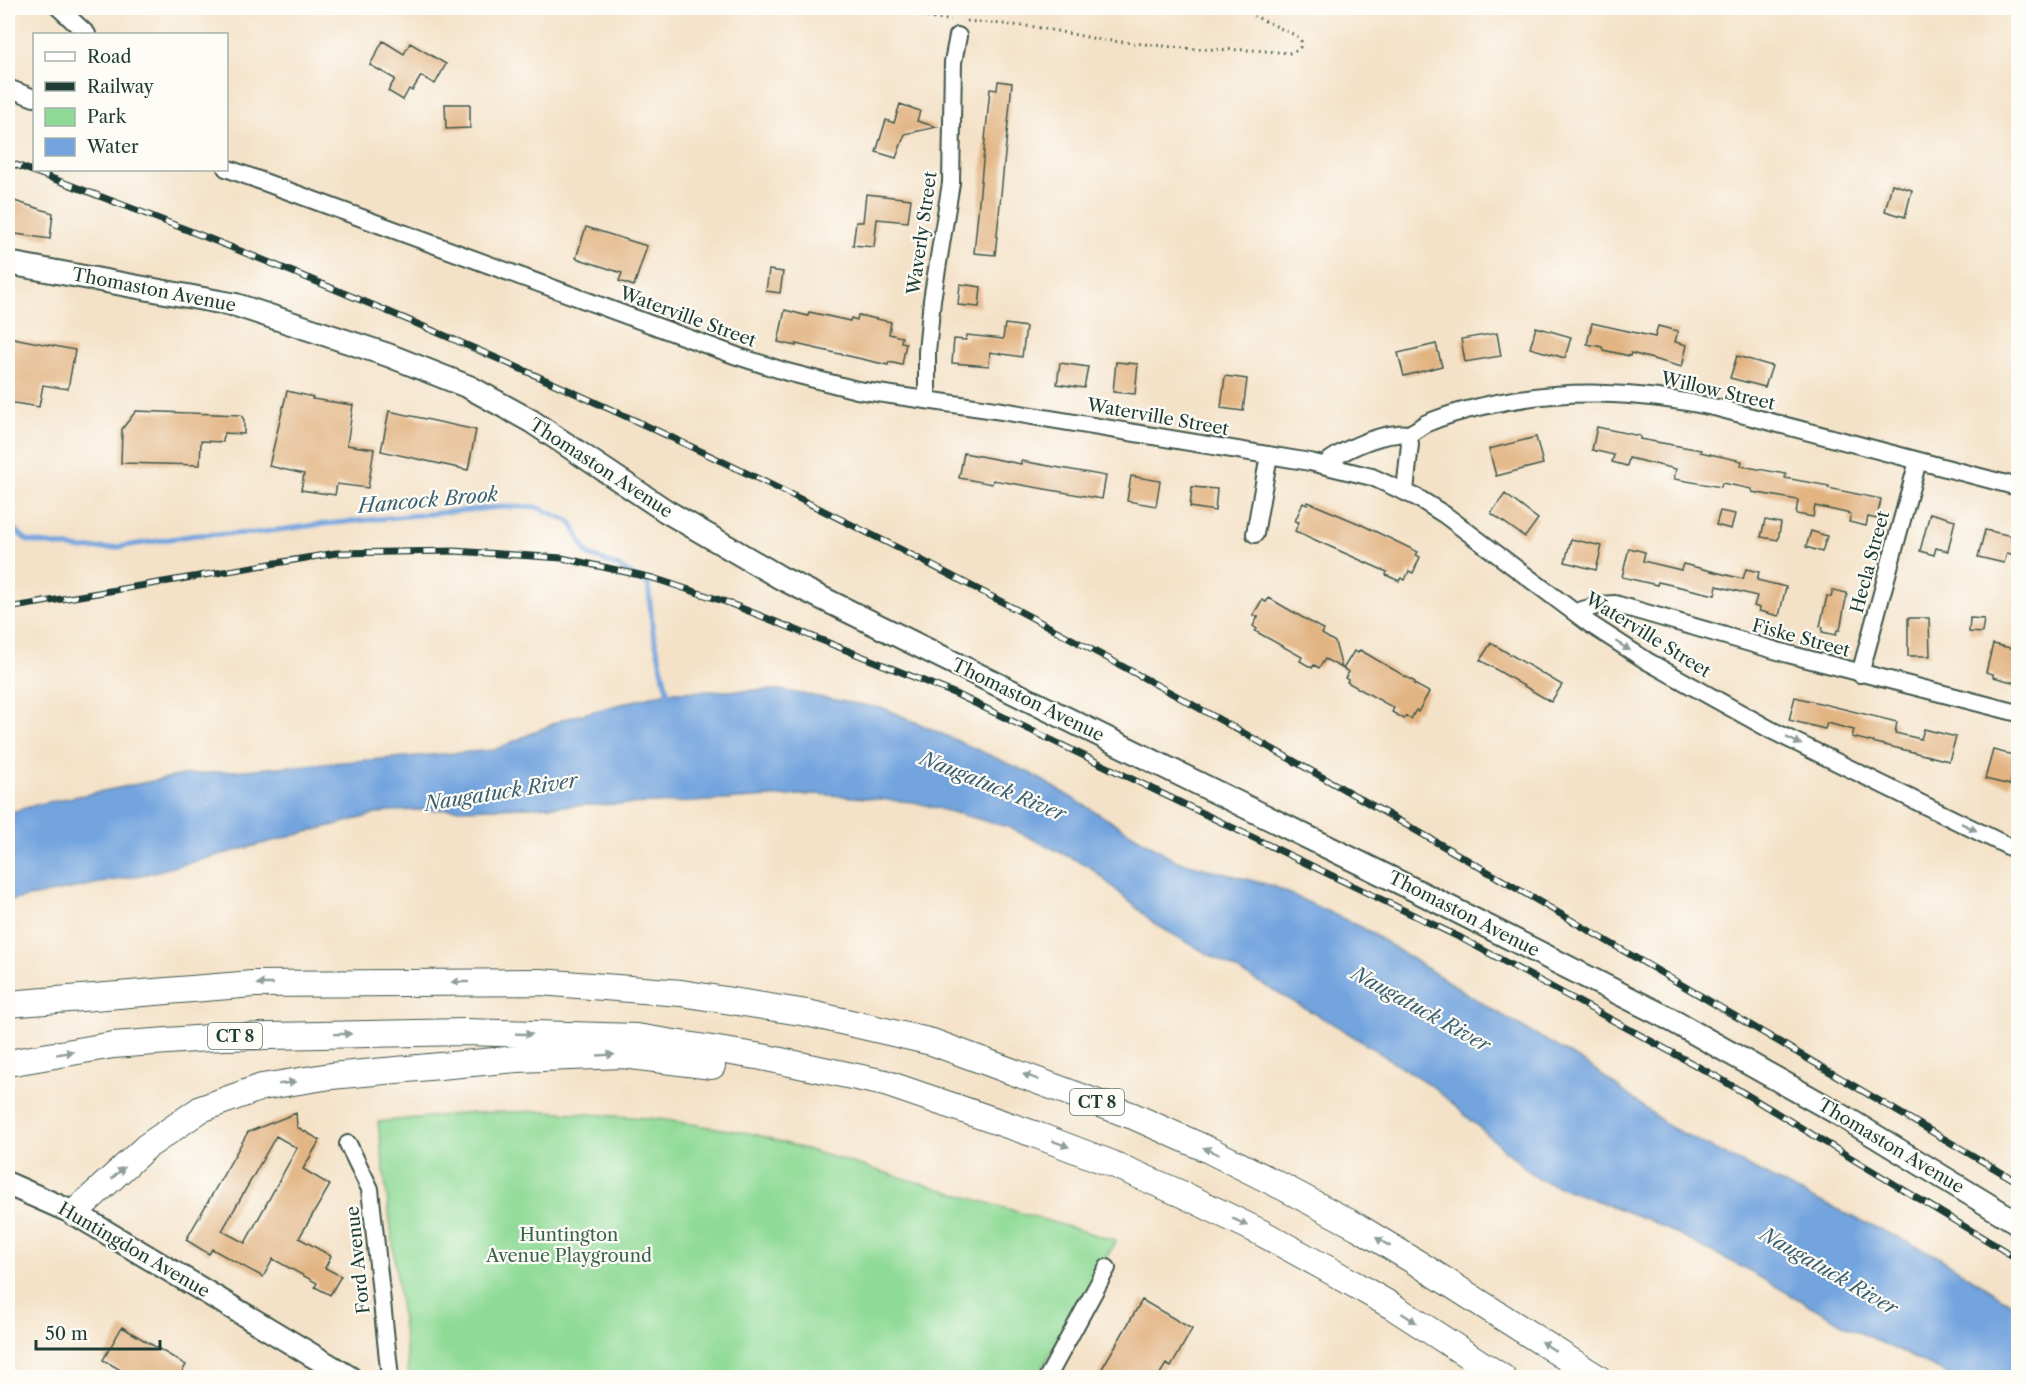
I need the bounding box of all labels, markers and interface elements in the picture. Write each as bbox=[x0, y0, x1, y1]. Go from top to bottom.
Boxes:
legend bbox=[33, 33, 228, 171]
text: Road bbox=[87, 46, 132, 68]
text: Railway bbox=[87, 76, 155, 98]
text: Park bbox=[87, 106, 128, 128]
text: Water bbox=[86, 136, 139, 158]
street label: Waverly Street bbox=[902, 169, 942, 297]
street label: Thomaston Avenue bbox=[70, 263, 238, 317]
street label: Waterville Street bbox=[616, 282, 760, 352]
street label: Willow Street bbox=[1658, 367, 1778, 415]
street label: Waterville Street bbox=[1084, 394, 1231, 440]
street label: Thomaston Avenue bbox=[525, 413, 677, 523]
water label: Hancock Brook bbox=[355, 482, 500, 518]
street label: Hecla Street bbox=[1846, 508, 1894, 616]
street label: Waterville Street bbox=[1581, 587, 1715, 683]
street label: Fiske Street bbox=[1750, 614, 1853, 662]
one-way arrow bbox=[1615, 641, 1632, 652]
street label: Thomaston Avenue bbox=[948, 654, 1108, 746]
one-way arrow bbox=[1785, 737, 1802, 746]
water label: Naugatuck River bbox=[915, 745, 1071, 827]
water label: Naugatuck River bbox=[421, 768, 581, 816]
one-way arrow bbox=[1960, 823, 1977, 832]
street label: Thomaston Avenue bbox=[1385, 866, 1543, 962]
water label: Naugatuck River bbox=[1346, 960, 1496, 1058]
one-way arrow bbox=[451, 977, 470, 987]
one-way arrow bbox=[256, 979, 275, 989]
road number: CT 8 bbox=[208, 1023, 262, 1049]
one-way arrow bbox=[514, 1029, 533, 1039]
one-way arrow bbox=[334, 1030, 353, 1039]
one-way arrow bbox=[56, 1048, 75, 1057]
one-way arrow bbox=[597, 1051, 616, 1060]
one-way arrow bbox=[1021, 1072, 1039, 1082]
one-way arrow bbox=[277, 1078, 296, 1087]
road number: CT 8 bbox=[1070, 1089, 1124, 1115]
street label: Thomaston Avenue bbox=[1814, 1094, 1968, 1198]
one-way arrow bbox=[1052, 1140, 1070, 1149]
one-way arrow bbox=[1202, 1147, 1219, 1156]
one-way arrow bbox=[110, 1166, 125, 1180]
street label: Huntingdon Avenue bbox=[54, 1198, 214, 1302]
street label: Ford Avenue bbox=[341, 1205, 375, 1315]
one-way arrow bbox=[1231, 1218, 1248, 1227]
water label: Naugatuck River bbox=[1754, 1221, 1904, 1321]
park label: Huntington Avenue Playground bbox=[485, 1224, 652, 1267]
one-way arrow bbox=[1375, 1237, 1391, 1248]
one-way arrow bbox=[1401, 1312, 1418, 1323]
scale bar bbox=[36, 1313, 160, 1351]
text: 50 m bbox=[45, 1323, 88, 1345]
one-way arrow bbox=[1540, 1341, 1556, 1352]

